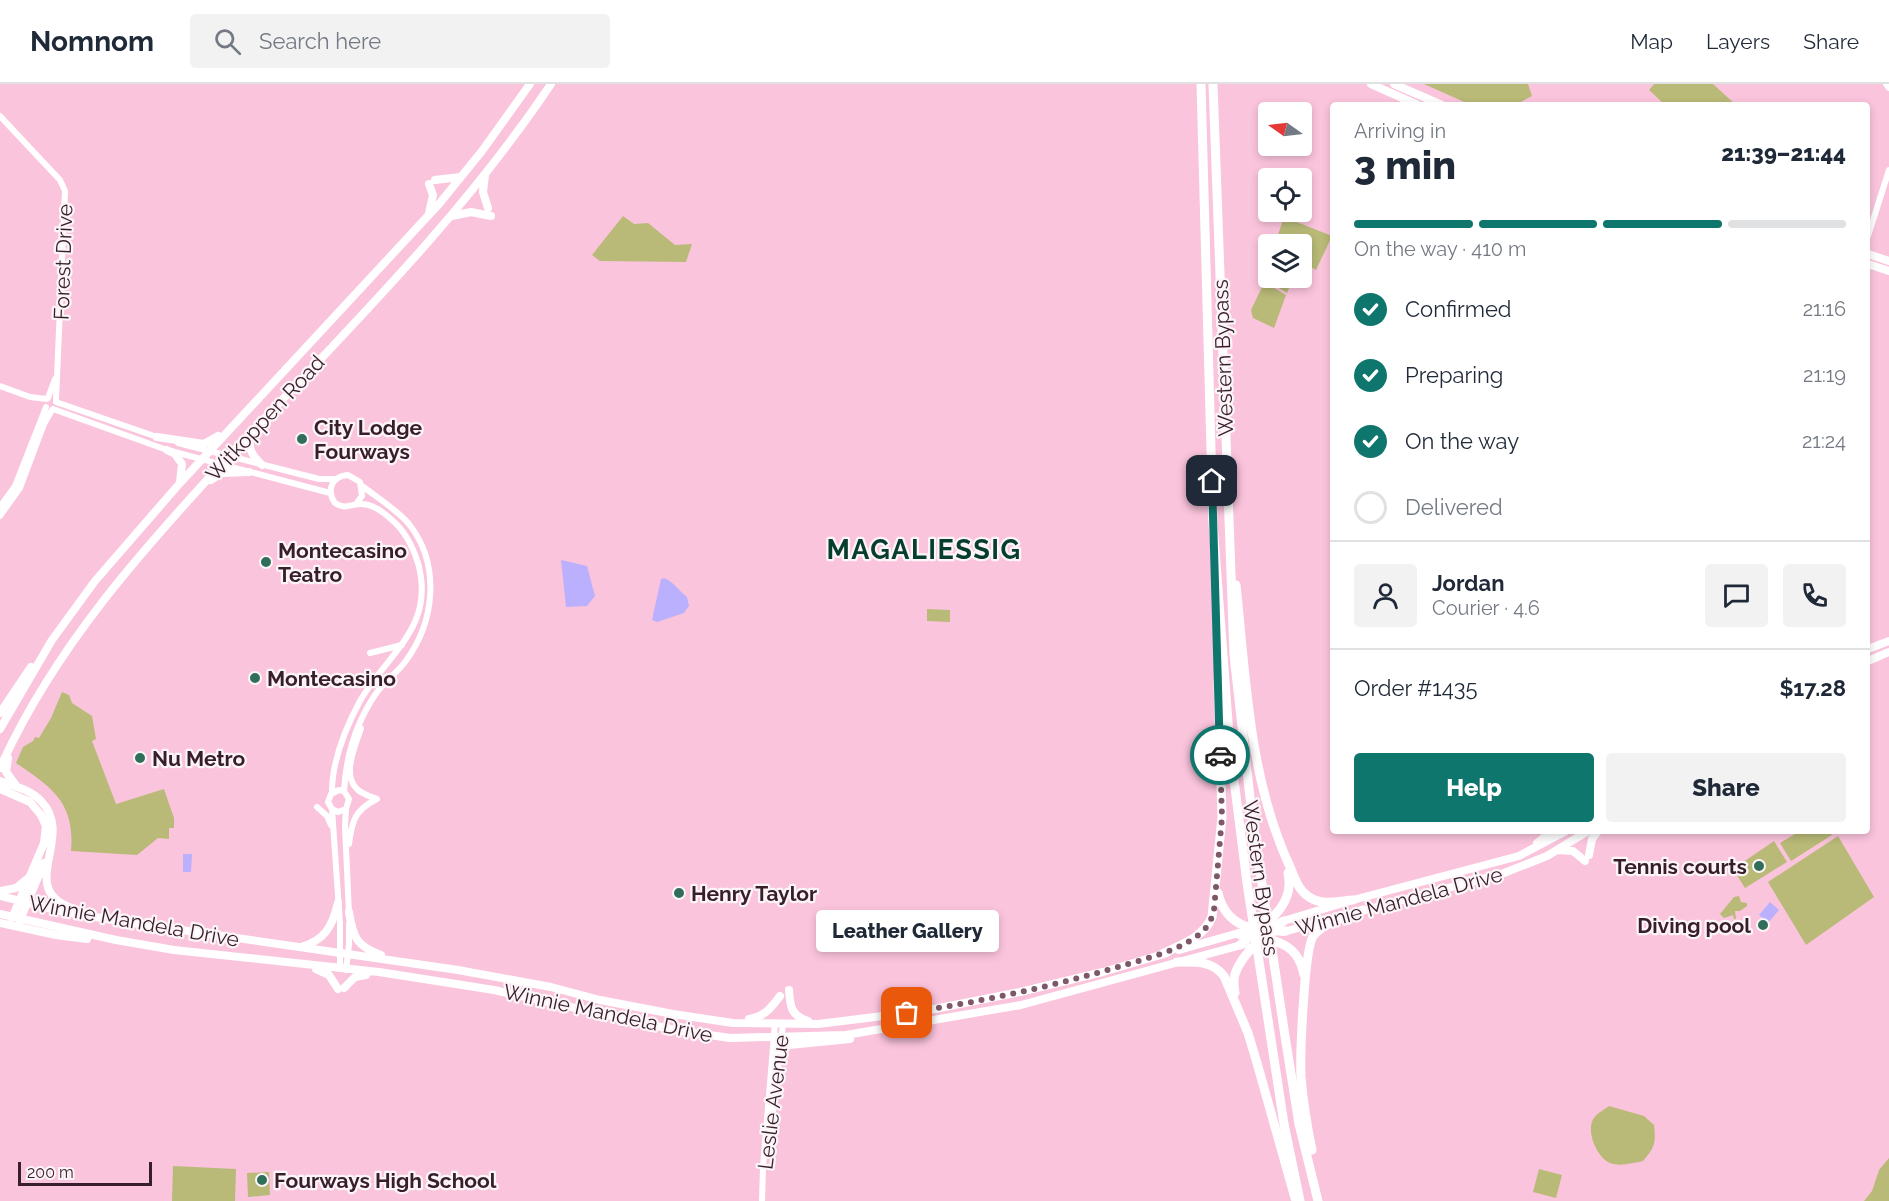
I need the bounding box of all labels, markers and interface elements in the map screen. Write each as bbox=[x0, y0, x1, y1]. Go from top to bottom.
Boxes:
search box bbox=[190, 14, 610, 68]
text: Nomnom bbox=[30, 25, 154, 58]
icon: search bbox=[211, 25, 244, 58]
text: Search here bbox=[259, 28, 381, 54]
text: Map bbox=[1630, 29, 1673, 54]
text: Layers bbox=[1706, 29, 1770, 54]
text: Share bbox=[1803, 29, 1859, 54]
north arrow bbox=[1258, 102, 1312, 156]
map controls bbox=[1258, 102, 1312, 288]
text: Arriving in bbox=[1354, 119, 1446, 143]
text: 21:39–21:44 bbox=[1721, 140, 1846, 166]
text: 3 min bbox=[1354, 142, 1456, 188]
button: locate bbox=[1258, 168, 1312, 222]
street label: Forest Drive bbox=[48, 204, 78, 320]
button: layers bbox=[1258, 234, 1312, 288]
text: On the way · 410 m bbox=[1354, 237, 1526, 261]
street label: Western Bypass bbox=[1208, 279, 1238, 437]
icon: check bbox=[1354, 293, 1387, 326]
text: Confirmed bbox=[1405, 296, 1512, 322]
text: 21:16 bbox=[1803, 297, 1846, 321]
street label: Witkoppen Road bbox=[200, 350, 330, 486]
icon: check bbox=[1354, 359, 1387, 392]
text: Preparing bbox=[1405, 362, 1503, 388]
text: 21:19 bbox=[1803, 363, 1846, 387]
place label: City Lodge Fourways bbox=[314, 415, 423, 464]
icon: check bbox=[1354, 425, 1387, 458]
text: On the way bbox=[1405, 428, 1519, 454]
text: 21:24 bbox=[1802, 429, 1846, 453]
marker: City Lodge Fourways bbox=[295, 432, 309, 446]
pin bbox=[1186, 455, 1237, 506]
icon: home bbox=[1195, 464, 1228, 497]
text: Delivered bbox=[1405, 494, 1503, 520]
district label: MAGALIESSIG bbox=[826, 534, 1022, 565]
place label: Montecasino Teatro bbox=[278, 538, 407, 587]
marker: Montecasino Teatro bbox=[259, 555, 273, 569]
button: person bbox=[1354, 564, 1417, 627]
button: chat bbox=[1705, 564, 1768, 627]
button: phone bbox=[1783, 564, 1846, 627]
text: Jordan bbox=[1432, 570, 1504, 596]
text: Courier · 4.6 bbox=[1432, 596, 1540, 620]
place label: Montecasino bbox=[267, 666, 396, 691]
marker: Montecasino bbox=[248, 671, 262, 685]
text: Order #1435 bbox=[1354, 675, 1477, 701]
text: $17.28 bbox=[1779, 675, 1846, 701]
courier bbox=[1190, 725, 1250, 785]
icon: car bbox=[1204, 739, 1237, 772]
place label: Nu Metro bbox=[152, 746, 246, 771]
marker: Nu Metro bbox=[133, 751, 147, 765]
button: Help bbox=[1354, 753, 1594, 822]
button: Share bbox=[1606, 753, 1846, 822]
street label: Western Bypass bbox=[1238, 798, 1284, 958]
place label: Tennis courts bbox=[1613, 854, 1747, 879]
marker: Tennis courts bbox=[1752, 859, 1766, 873]
street label: Winnie Mandela Drive bbox=[1293, 861, 1505, 941]
place label: Henry Taylor bbox=[691, 881, 817, 906]
marker: Henry Taylor bbox=[672, 886, 686, 900]
street label: Winnie Mandela Drive bbox=[27, 890, 241, 952]
callout: Leather Gallery bbox=[816, 911, 998, 953]
place label: Diving pool bbox=[1637, 913, 1751, 938]
marker: Diving pool bbox=[1756, 918, 1770, 932]
text: Leather Gallery bbox=[832, 919, 983, 943]
street label: Winnie Mandela Drive bbox=[501, 979, 715, 1047]
pin bbox=[881, 987, 932, 1038]
icon: bag bbox=[890, 996, 923, 1029]
street label: Leslie Avenue bbox=[752, 1033, 794, 1171]
scale bar bbox=[18, 1159, 152, 1186]
text: 200 m bbox=[27, 1163, 74, 1182]
place label: Fourways High School bbox=[274, 1168, 497, 1193]
marker: Fourways High School bbox=[255, 1173, 269, 1187]

